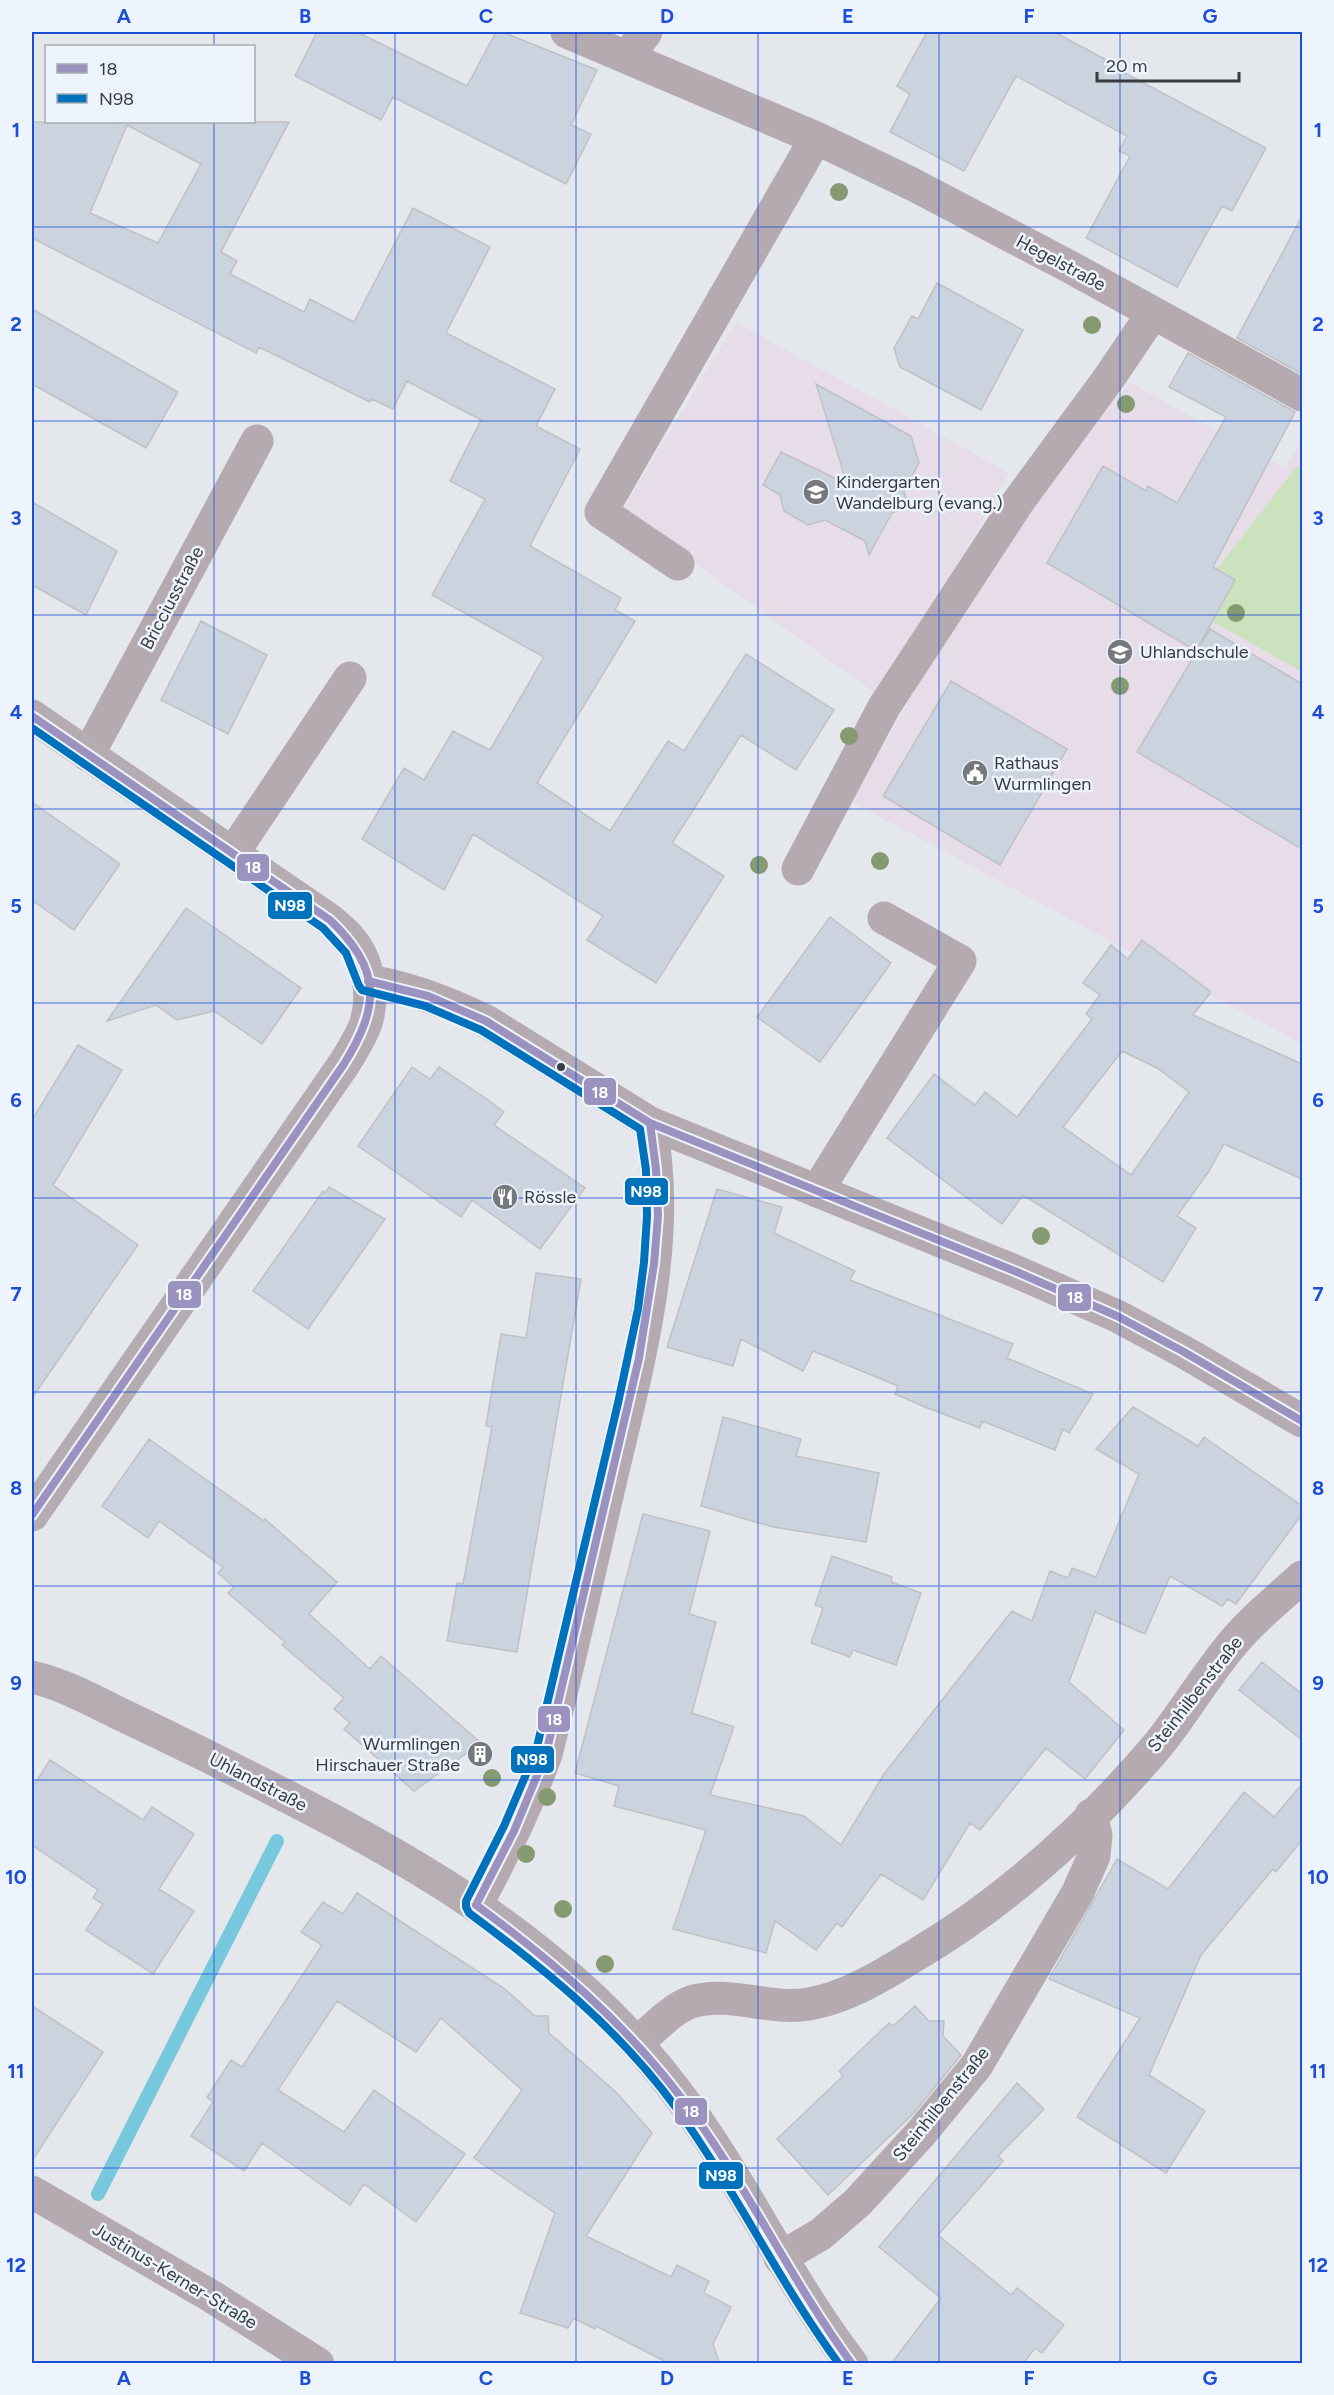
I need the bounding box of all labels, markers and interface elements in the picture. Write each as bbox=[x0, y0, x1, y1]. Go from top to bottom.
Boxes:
text: A bbox=[117, 4, 132, 28]
text: B bbox=[299, 4, 311, 28]
text: C bbox=[479, 4, 493, 28]
text: D bbox=[660, 4, 674, 28]
text: E bbox=[842, 4, 854, 28]
text: F bbox=[1023, 4, 1035, 28]
text: G bbox=[1203, 4, 1218, 28]
legend bbox=[45, 45, 255, 123]
scale bar bbox=[1097, 45, 1240, 83]
text: 20 m bbox=[1106, 55, 1147, 77]
text: 18 bbox=[99, 58, 118, 80]
text: N98 bbox=[99, 88, 134, 110]
text: 1 bbox=[12, 118, 20, 142]
text: 1 bbox=[1314, 118, 1322, 142]
street label: Hegelstraße bbox=[1013, 230, 1110, 296]
text: 2 bbox=[10, 312, 22, 336]
text: 2 bbox=[1312, 312, 1324, 336]
place label: Kindergarten Wandelburg (evang.) bbox=[836, 471, 1003, 514]
school or university icon: Kindergarten Wandelburg (evang.) bbox=[801, 477, 831, 507]
text: 3 bbox=[10, 506, 22, 530]
text: 3 bbox=[1312, 506, 1324, 530]
street label: Bricciusstraße bbox=[136, 542, 208, 653]
school or university icon: Uhlandschule bbox=[1105, 637, 1135, 667]
place label: Uhlandschule bbox=[1140, 641, 1249, 663]
text: 4 bbox=[10, 700, 23, 724]
text: 4 bbox=[1312, 700, 1325, 724]
place label: Rathaus Wurmlingen bbox=[994, 752, 1091, 795]
public building icon: Rathaus Wurmlingen bbox=[960, 758, 990, 788]
line badge: 18 bbox=[236, 853, 270, 882]
text: 18 bbox=[245, 858, 261, 877]
line badge: N98 bbox=[267, 891, 313, 920]
text: 5 bbox=[10, 894, 22, 918]
text: 5 bbox=[1312, 894, 1324, 918]
text: N98 bbox=[274, 896, 306, 915]
unlabelled marker bbox=[555, 1061, 567, 1073]
line badge: 18 bbox=[583, 1077, 617, 1106]
text: 18 bbox=[592, 1083, 608, 1102]
text: 6 bbox=[10, 1088, 22, 1112]
text: 6 bbox=[1312, 1088, 1324, 1112]
line badge: N98 bbox=[624, 1177, 669, 1206]
restaurant icon: Rössle bbox=[490, 1182, 520, 1212]
text: N98 bbox=[630, 1182, 662, 1201]
place label: Rössle bbox=[524, 1186, 576, 1208]
line badge: 18 bbox=[167, 1280, 202, 1309]
text: 7 bbox=[10, 1282, 22, 1306]
text: 7 bbox=[1312, 1282, 1324, 1306]
line badge: 18 bbox=[1057, 1283, 1092, 1312]
text: 18 bbox=[176, 1285, 192, 1304]
text: 18 bbox=[1067, 1288, 1083, 1307]
text: 8 bbox=[10, 1476, 22, 1500]
text: 8 bbox=[1312, 1476, 1324, 1500]
street label: Steinhilbenstraße bbox=[1143, 1632, 1247, 1756]
text: 9 bbox=[10, 1671, 22, 1695]
text: 9 bbox=[1312, 1671, 1324, 1695]
line badge: 18 bbox=[537, 1705, 571, 1733]
text: 18 bbox=[546, 1710, 562, 1729]
place label: Wurmlingen Hirschauer Straße bbox=[315, 1733, 460, 1776]
building icon: Wurmlingen Hirschauer Straße bbox=[465, 1739, 495, 1769]
line badge: N98 bbox=[510, 1745, 555, 1774]
street label: Uhlandstraße bbox=[205, 1748, 311, 1816]
text: N98 bbox=[516, 1750, 548, 1769]
text: 10 bbox=[5, 1865, 27, 1889]
text: 10 bbox=[1307, 1865, 1329, 1889]
street label: Steinhilbenstraße bbox=[888, 2042, 994, 2166]
text: 11 bbox=[8, 2059, 24, 2083]
text: 11 bbox=[1310, 2059, 1326, 2083]
line badge: 18 bbox=[674, 2097, 708, 2126]
text: 18 bbox=[683, 2102, 699, 2121]
line badge: N98 bbox=[698, 2161, 744, 2190]
text: N98 bbox=[705, 2166, 737, 2185]
street label: Justinus-Kerner-Straße bbox=[89, 2218, 261, 2334]
text: 12 bbox=[6, 2253, 26, 2277]
text: 12 bbox=[1308, 2253, 1328, 2277]
text: A bbox=[117, 2366, 132, 2390]
text: B bbox=[299, 2366, 311, 2390]
text: C bbox=[479, 2366, 493, 2390]
text: D bbox=[660, 2366, 674, 2390]
text: E bbox=[842, 2366, 854, 2390]
text: F bbox=[1023, 2366, 1035, 2390]
text: G bbox=[1203, 2366, 1218, 2390]

